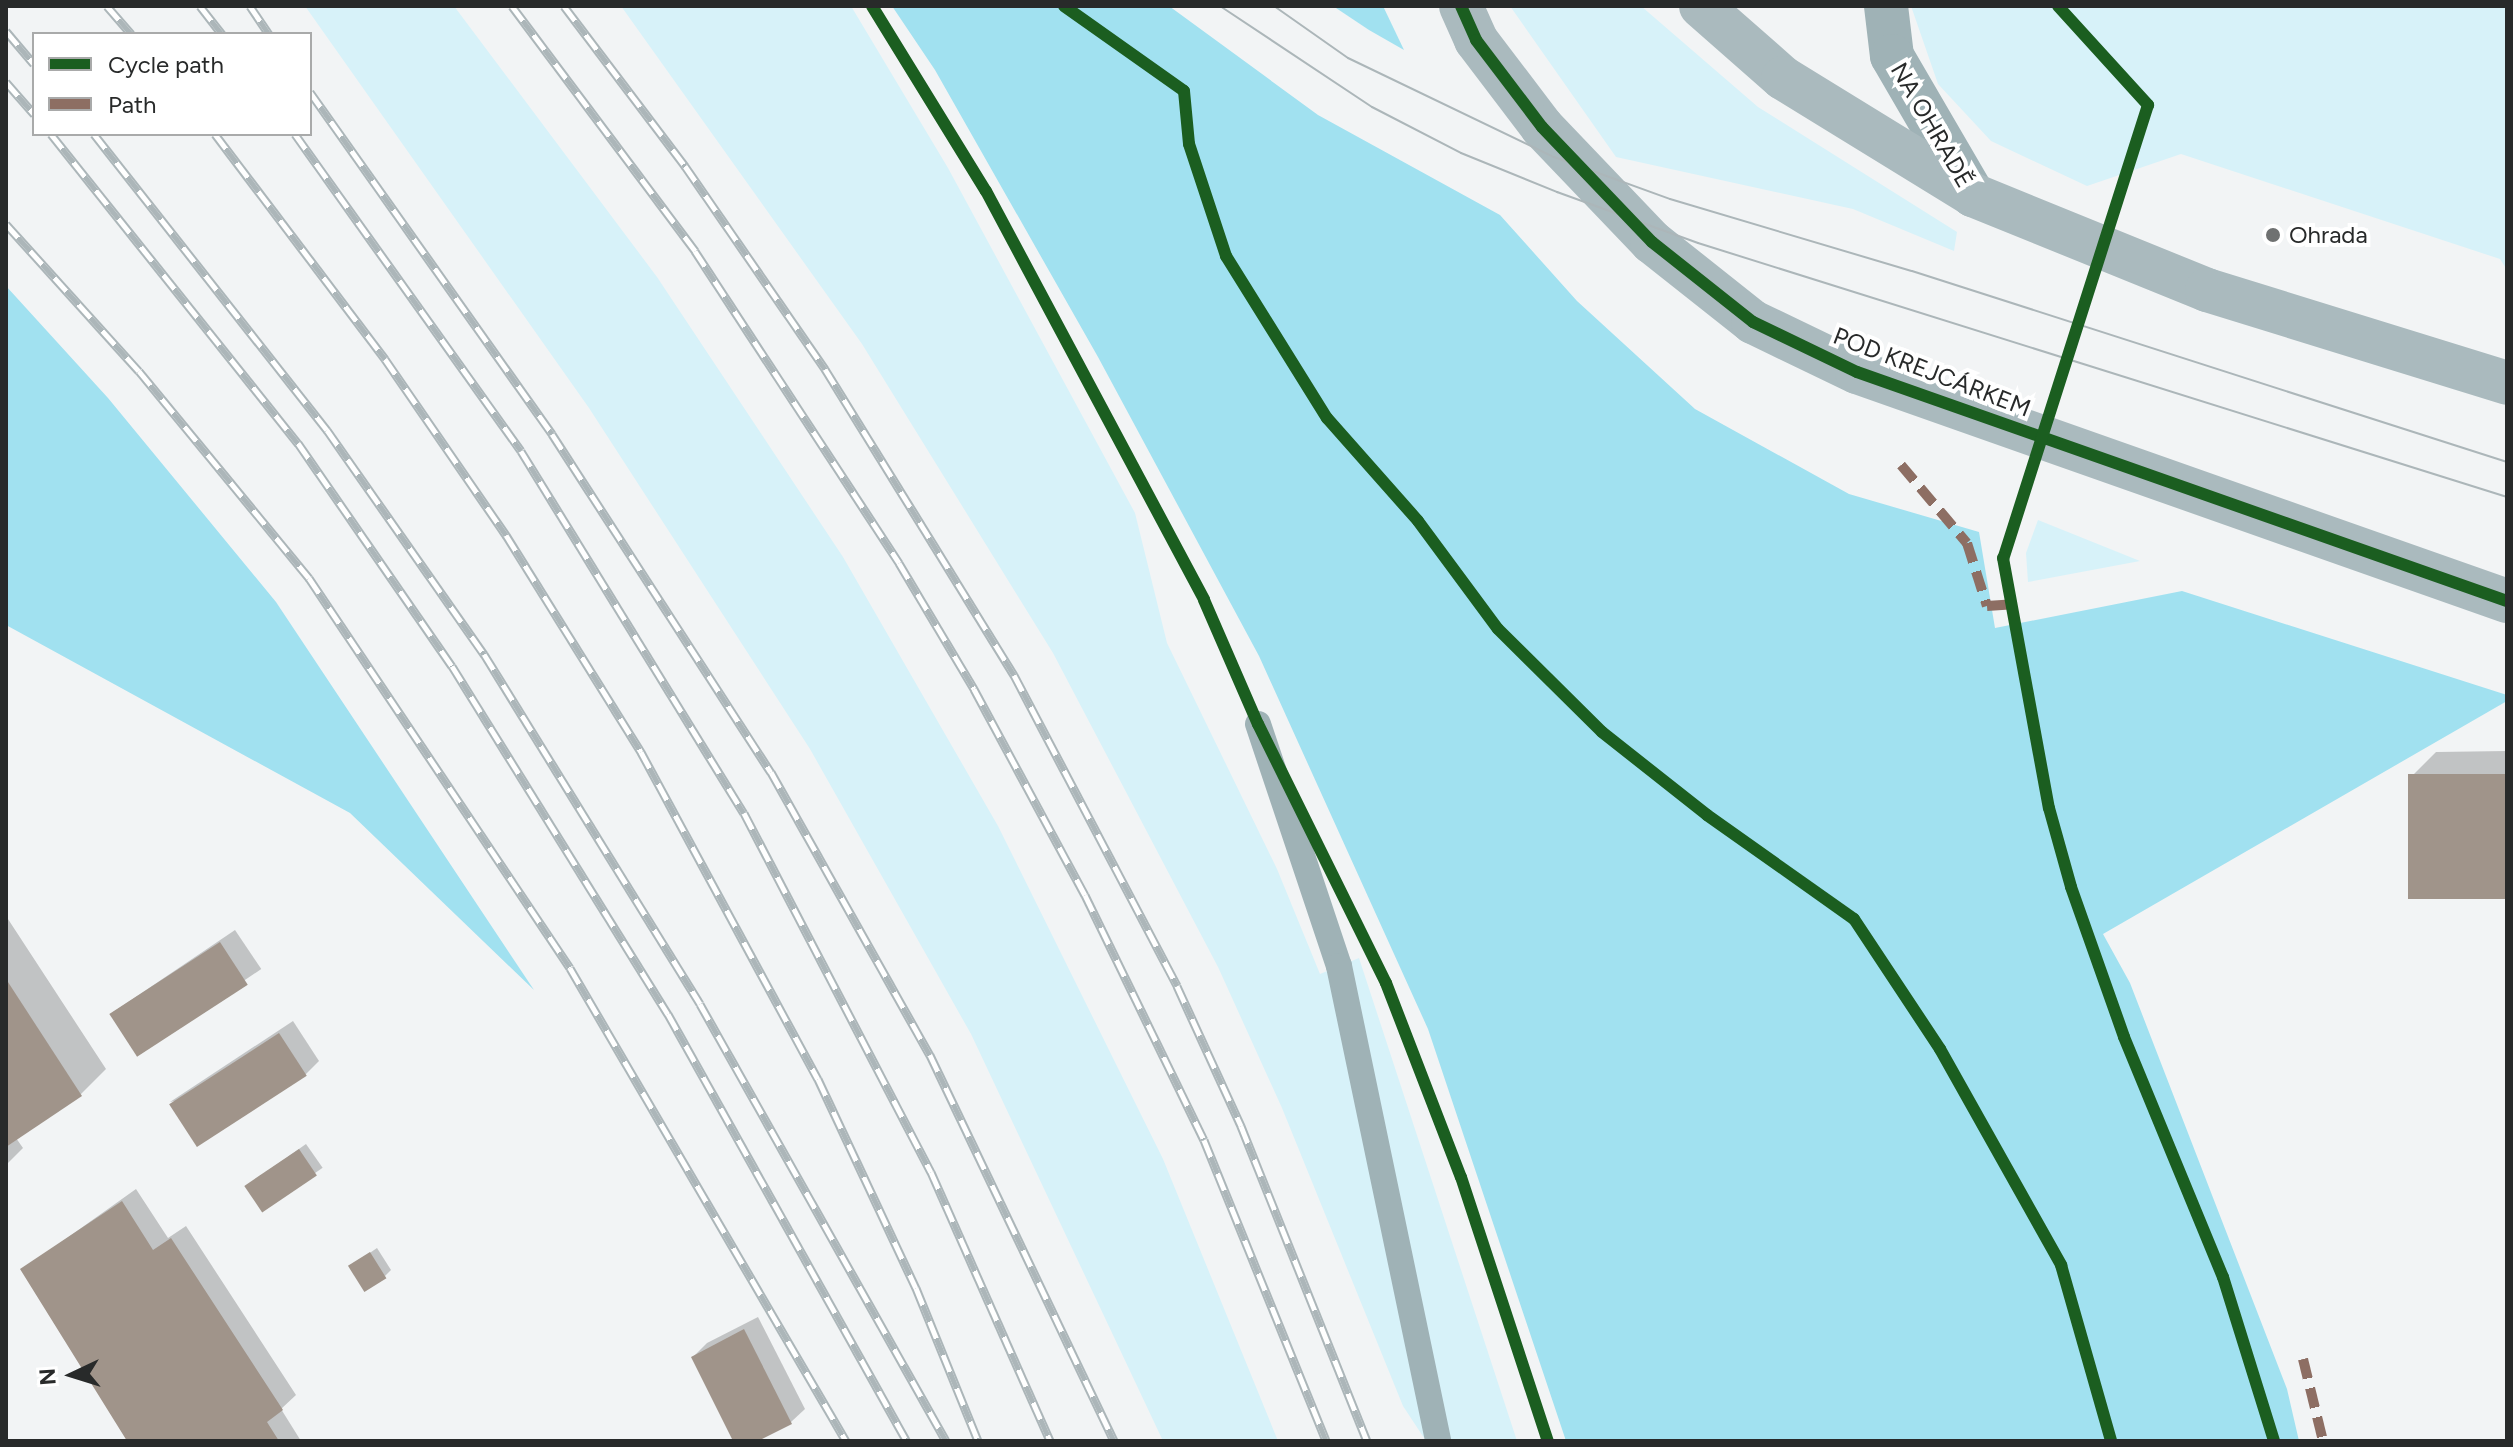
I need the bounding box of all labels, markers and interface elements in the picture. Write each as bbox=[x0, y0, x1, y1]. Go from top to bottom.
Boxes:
legend bbox=[32, 32, 312, 136]
text: Cycle path bbox=[108, 50, 224, 79]
street label: NA OHRADĚ bbox=[1885, 57, 1979, 193]
text: Path bbox=[108, 90, 156, 119]
place label: Ohrada bbox=[2289, 221, 2368, 249]
marker: Ohrada bbox=[2264, 226, 2282, 244]
street label: POD KREJCÁRKEM bbox=[1829, 321, 2035, 423]
north arrow bbox=[32, 1335, 112, 1415]
text: N bbox=[33, 1367, 62, 1386]

